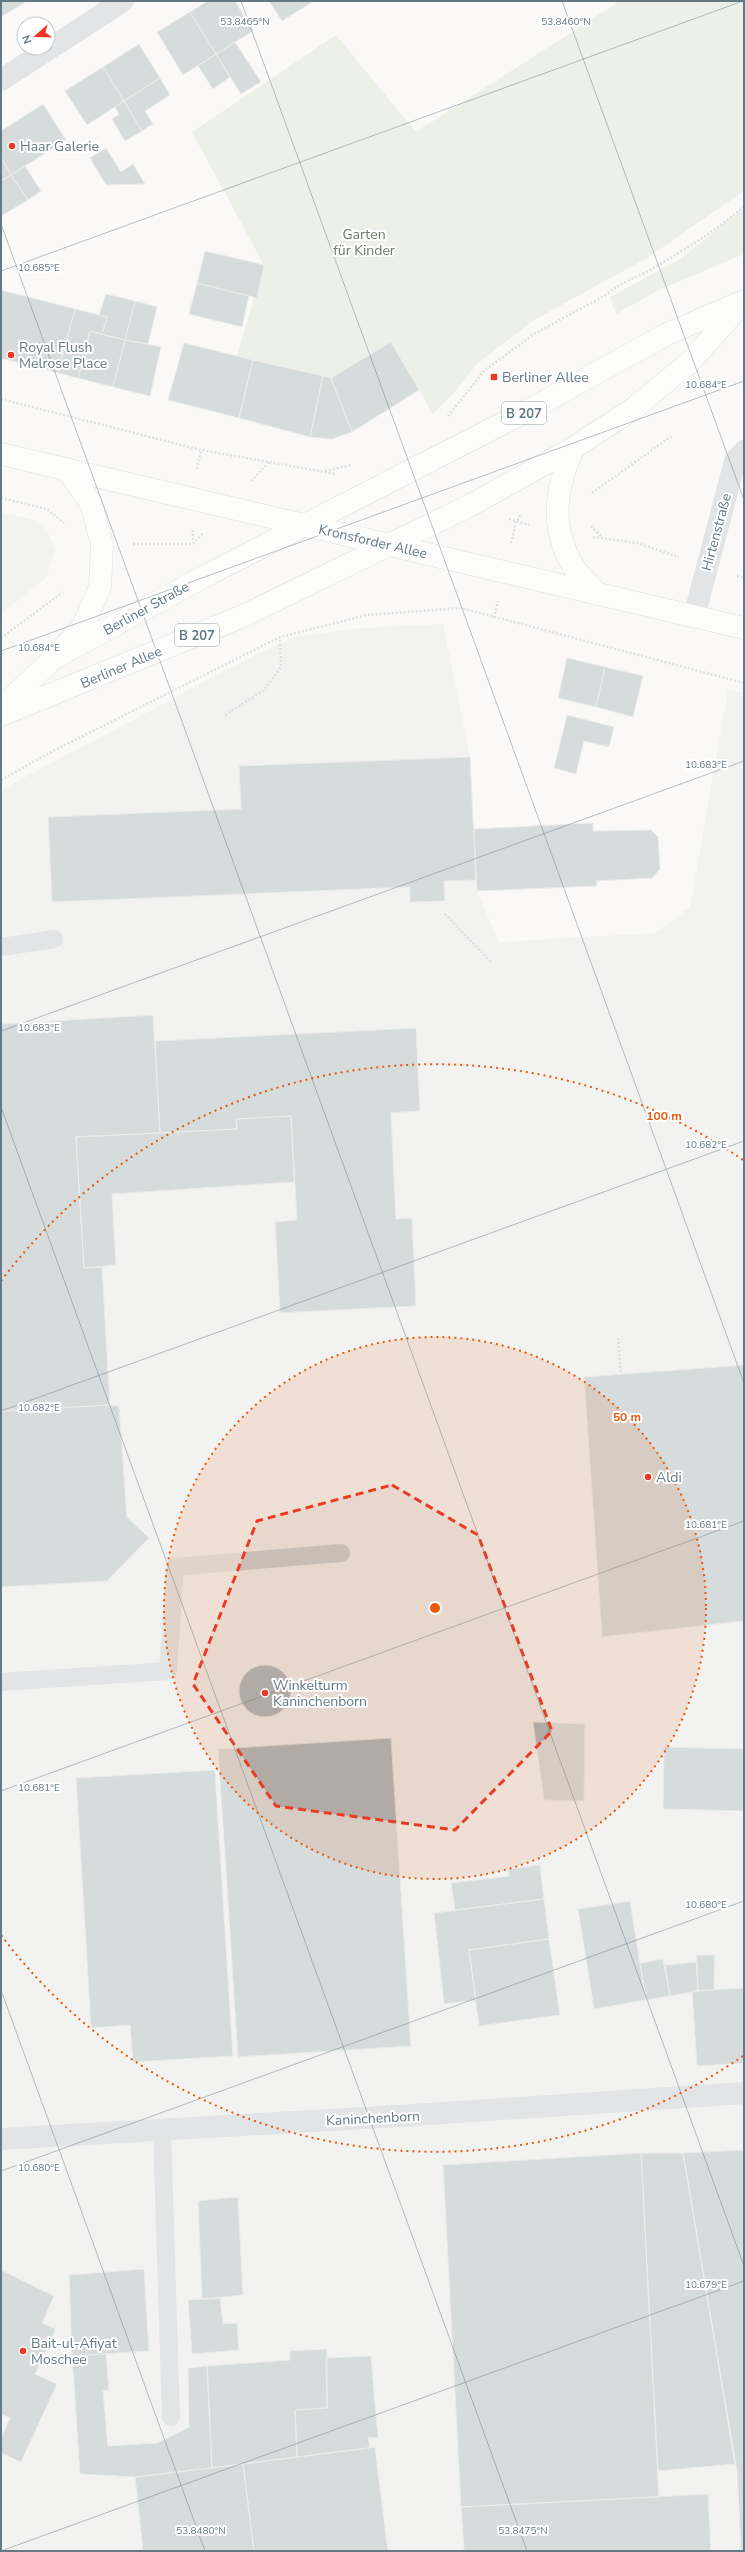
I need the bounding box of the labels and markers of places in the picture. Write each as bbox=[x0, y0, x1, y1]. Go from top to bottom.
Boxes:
place label: Haar Galerie bbox=[20, 137, 99, 156]
marker: Haar Galerie bbox=[7, 141, 17, 151]
place label: Royal Flush Melrose Place bbox=[19, 338, 107, 373]
marker: Royal Flush Melrose Place bbox=[6, 350, 16, 360]
place label: Berliner Allee bbox=[502, 368, 589, 387]
marker: Berliner Allee bbox=[489, 372, 499, 382]
place label: Aldi bbox=[656, 1468, 682, 1487]
marker: Aldi bbox=[643, 1472, 653, 1482]
centre of rings bbox=[428, 1601, 442, 1615]
place label: Winkelturm Kaninchenborn bbox=[273, 1676, 367, 1711]
marker: Winkelturm Kaninchenborn bbox=[260, 1688, 270, 1698]
place label: Bait-ul-Afiyat Moschee bbox=[31, 2334, 117, 2369]
marker: Bait-ul-Afiyat Moschee bbox=[18, 2346, 28, 2356]

